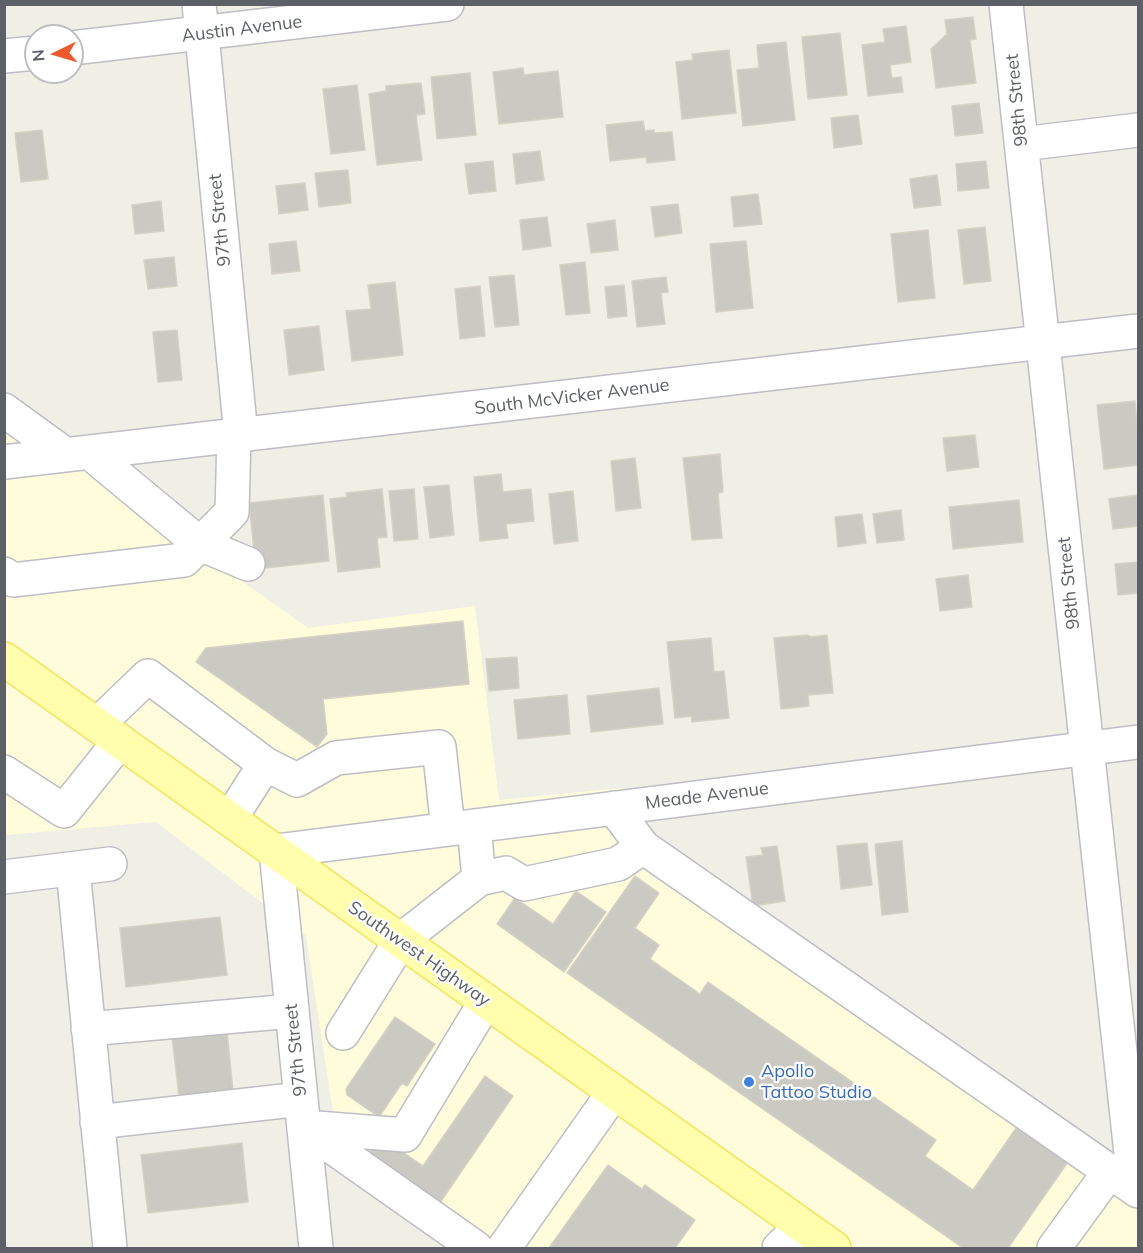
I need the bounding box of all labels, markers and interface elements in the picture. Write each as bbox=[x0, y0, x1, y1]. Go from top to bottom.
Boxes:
street label: Austin Avenue bbox=[181, 11, 303, 47]
north arrow bbox=[24, 24, 84, 84]
text: N bbox=[28, 48, 49, 62]
street label: 98th Street bbox=[1001, 53, 1033, 147]
street label: 97th Street bbox=[204, 173, 236, 267]
street label: South McVicker Avenue bbox=[473, 374, 671, 420]
street label: 98th Street bbox=[1053, 536, 1085, 630]
street label: Meade Avenue bbox=[644, 778, 770, 814]
street label: Southwest Highway bbox=[344, 897, 494, 1011]
street label: 97th Street bbox=[280, 1003, 312, 1097]
place label: Apollo Tattoo Studio bbox=[761, 1061, 872, 1104]
marker: Apollo Tattoo Studio bbox=[742, 1075, 756, 1089]

